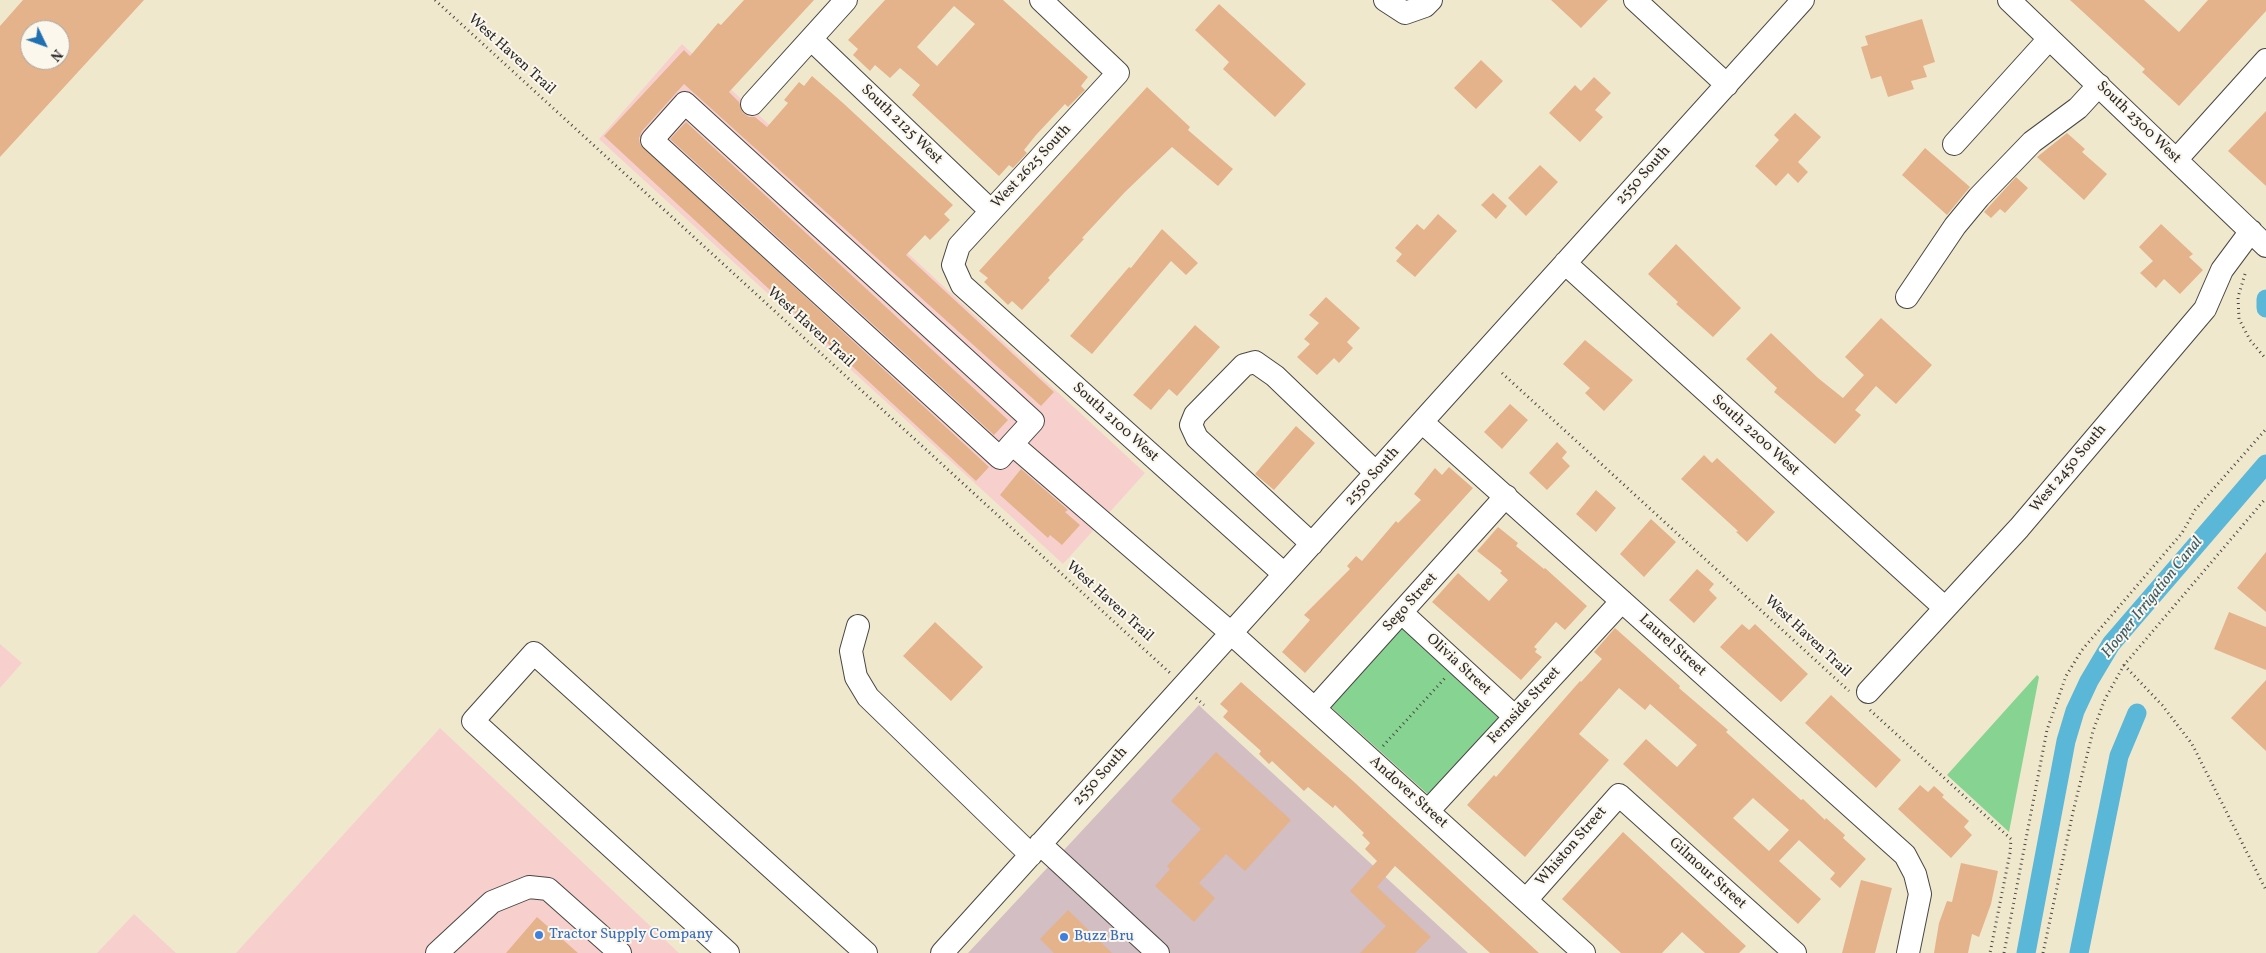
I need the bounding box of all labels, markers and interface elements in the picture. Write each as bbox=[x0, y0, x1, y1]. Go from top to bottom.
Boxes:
street label: West Haven Trail bbox=[463, 11, 559, 99]
north arrow bbox=[20, 20, 70, 70]
text: N bbox=[45, 45, 66, 65]
street label: South 2300 West bbox=[2092, 78, 2184, 168]
street label: South 2125 West bbox=[856, 81, 946, 169]
street label: West 2625 South bbox=[988, 121, 1076, 213]
street label: 2550 South bbox=[1613, 143, 1675, 209]
street label: West Haven Trail bbox=[762, 284, 858, 372]
street label: South 2100 West bbox=[1068, 380, 1162, 466]
street label: South 2200 West bbox=[1707, 392, 1803, 480]
street label: West 2450 South bbox=[2027, 421, 2111, 517]
street label: 2550 South bbox=[1342, 444, 1404, 510]
water label: Hooper Irrigation Canal bbox=[2098, 534, 2208, 662]
street label: West Haven Trail bbox=[1061, 558, 1157, 646]
street label: Sego Street bbox=[1380, 570, 1442, 636]
street label: West Haven Trail bbox=[1760, 592, 1854, 682]
street label: Laurel Street bbox=[1635, 611, 1709, 681]
street label: Olivia Street bbox=[1422, 630, 1494, 700]
street label: Fernside Street bbox=[1485, 664, 1565, 748]
street label: 2550 South bbox=[1070, 744, 1132, 810]
street label: Andover Street bbox=[1365, 753, 1451, 833]
street label: Whiston Street bbox=[1533, 804, 1611, 890]
street label: Gilmour Street bbox=[1664, 834, 1750, 914]
place label: Tractor Supply Company bbox=[549, 926, 713, 944]
place label: Buzz Bru bbox=[1074, 928, 1134, 946]
marker: Tractor Supply Company bbox=[533, 929, 545, 941]
marker: Buzz Bru bbox=[1058, 931, 1070, 943]

